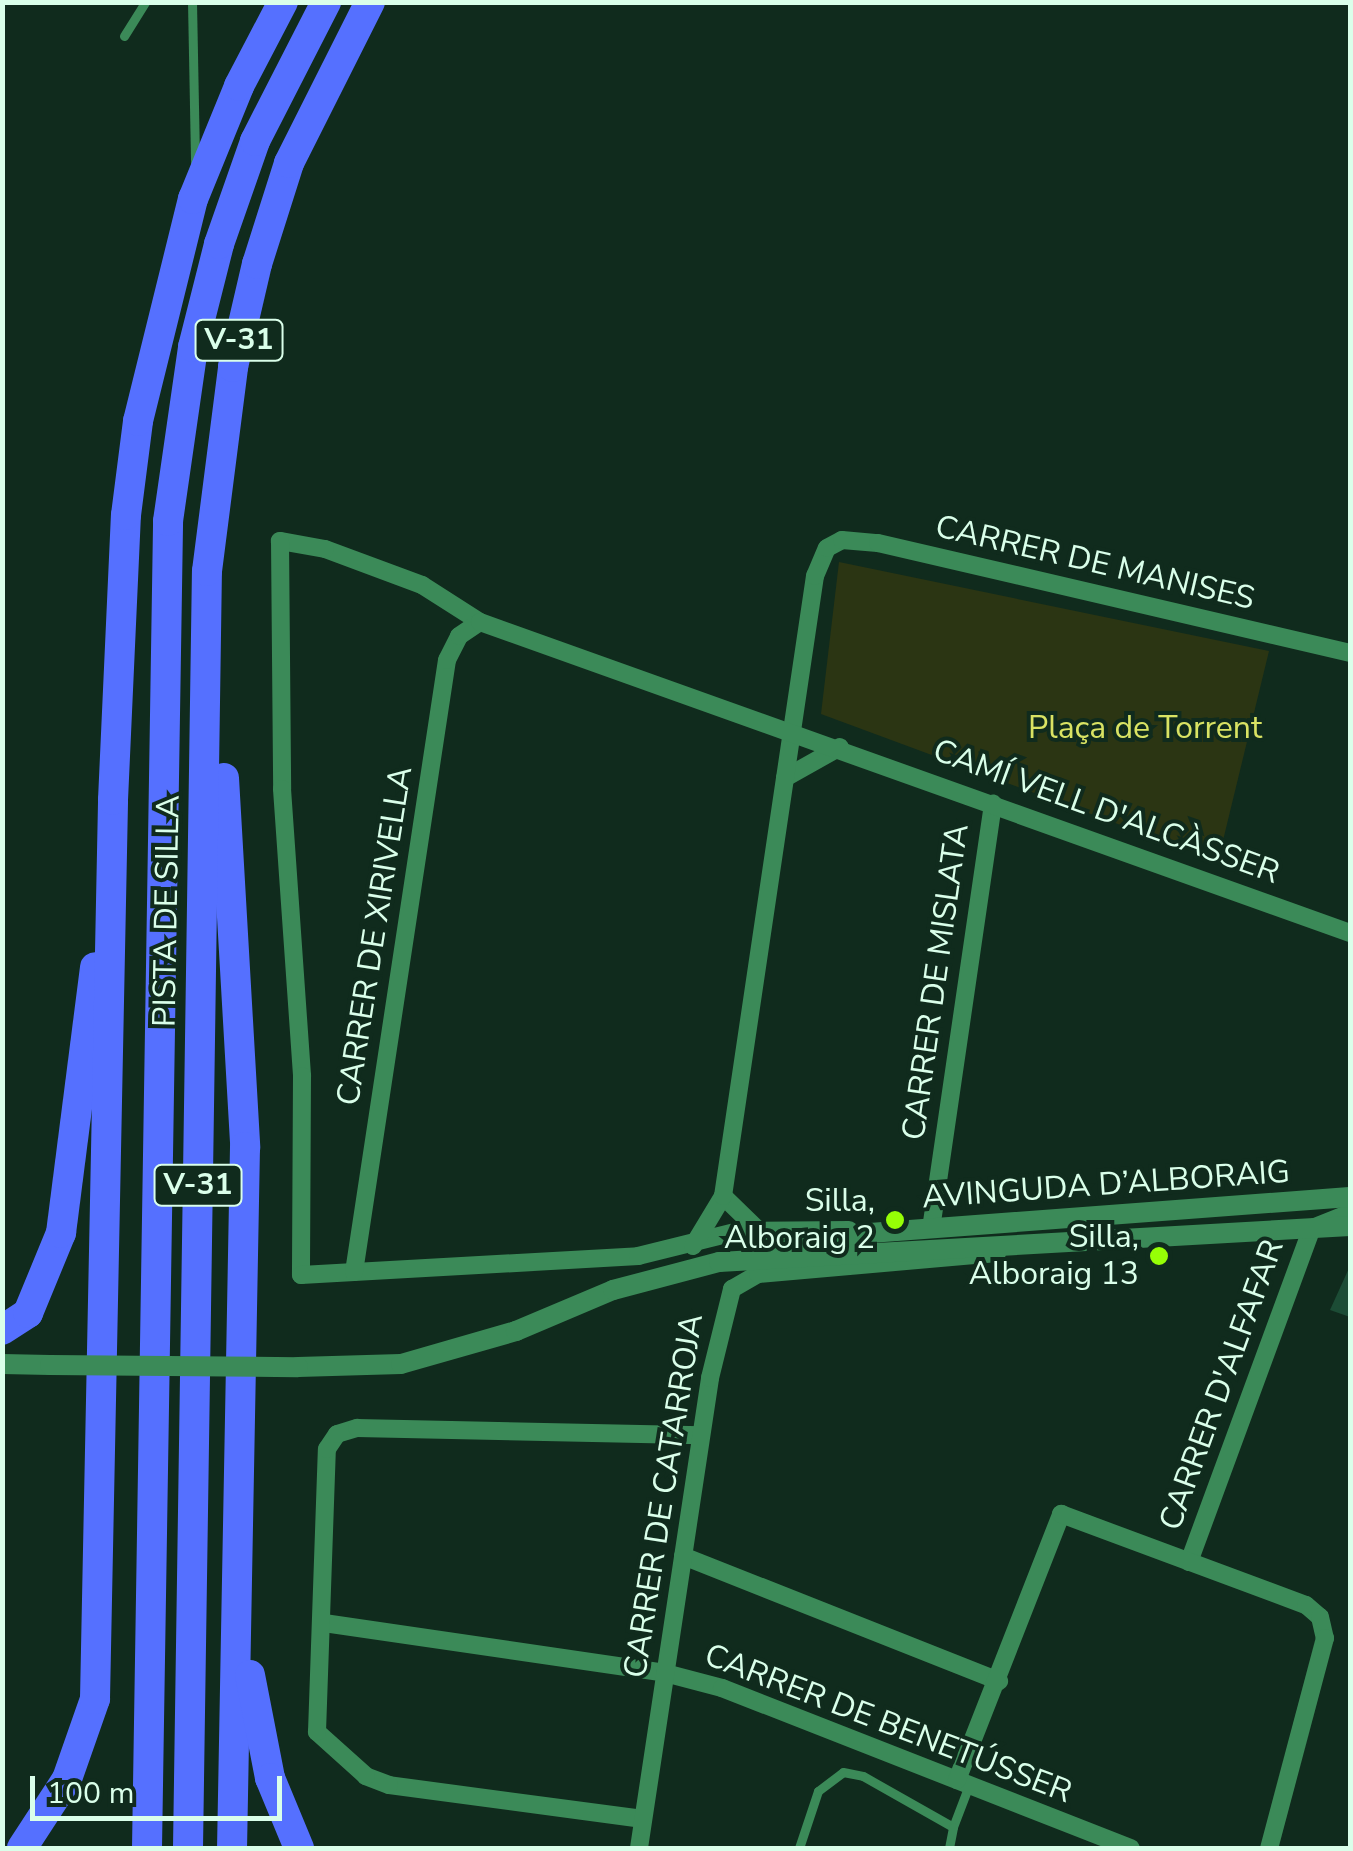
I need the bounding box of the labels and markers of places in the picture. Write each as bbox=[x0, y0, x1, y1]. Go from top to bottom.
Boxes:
place label: Silla, Alboraig 2 bbox=[724, 1183, 875, 1258]
marker: Silla, Alboraig 2 bbox=[884, 1209, 906, 1231]
place label: Silla, Alboraig 13 bbox=[969, 1219, 1139, 1294]
marker: Silla, Alboraig 13 bbox=[1148, 1245, 1170, 1267]

